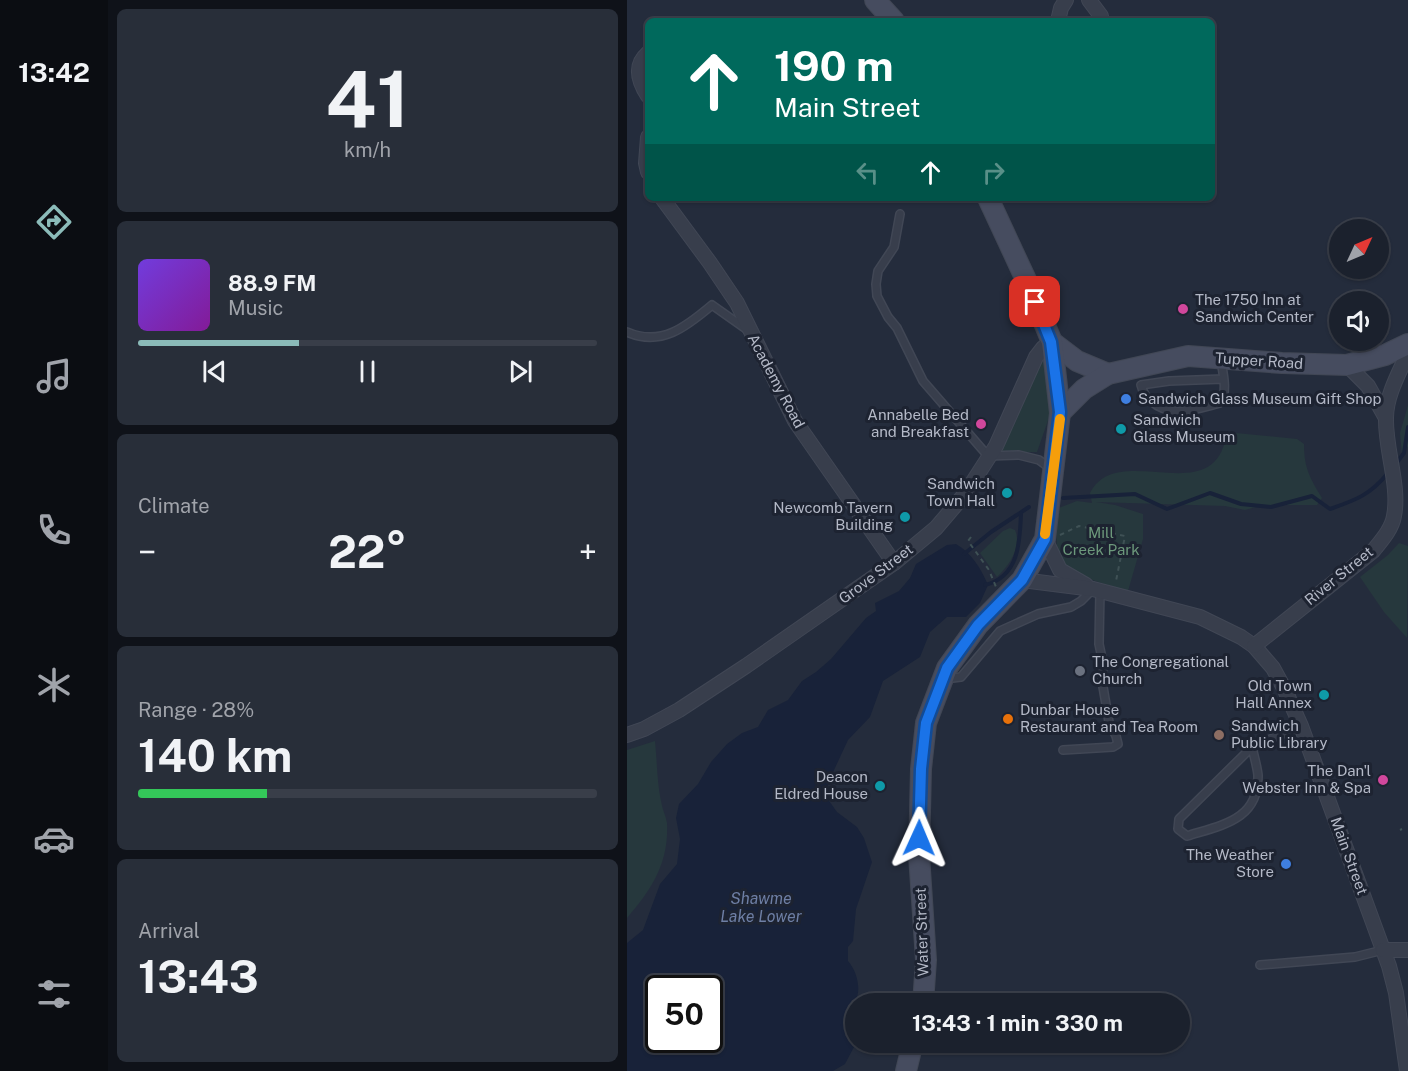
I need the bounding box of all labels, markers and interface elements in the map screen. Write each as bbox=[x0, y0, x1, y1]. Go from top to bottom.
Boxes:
text: 190 m bbox=[774, 41, 894, 90]
icon: ahead bbox=[675, 42, 753, 120]
text: 41 bbox=[325, 53, 410, 145]
text: 13:42 bbox=[18, 56, 90, 88]
text: Main Street bbox=[774, 91, 921, 123]
text: km/h bbox=[344, 138, 391, 162]
icon: left bbox=[851, 156, 884, 189]
icon: ahead bbox=[914, 156, 947, 189]
icon: right bbox=[977, 156, 1010, 189]
icon: directions bbox=[33, 201, 75, 243]
north arrow bbox=[1329, 219, 1389, 279]
map controls bbox=[1329, 219, 1389, 351]
text: 88.9 FM bbox=[228, 270, 317, 296]
pin bbox=[1009, 276, 1060, 327]
icon: arrive bbox=[1018, 285, 1051, 318]
place label: The 1750 Inn at Sandwich Center bbox=[1195, 291, 1314, 325]
button: sound bbox=[1329, 291, 1389, 351]
text: Music bbox=[228, 296, 283, 320]
marker: The 1750 Inn at Sandwich Center bbox=[1176, 302, 1190, 316]
street label: Academy Road bbox=[744, 331, 808, 431]
street label: Tupper Road bbox=[1214, 349, 1304, 372]
icon: music bbox=[33, 355, 75, 397]
icon: previous bbox=[198, 355, 231, 388]
icon: pause bbox=[351, 355, 384, 388]
icon: next bbox=[504, 355, 537, 388]
place label: Sandwich Glass Museum Gift Shop bbox=[1138, 390, 1381, 407]
marker: Sandwich Glass Museum Gift Shop bbox=[1119, 392, 1133, 406]
place label: Annabelle Bed and Breakfast bbox=[867, 406, 969, 440]
place label: Sandwich Glass Museum bbox=[1133, 411, 1235, 445]
marker: Annabelle Bed and Breakfast bbox=[974, 417, 988, 431]
marker: Sandwich Glass Museum bbox=[1114, 422, 1128, 436]
place label: Sandwich Town Hall bbox=[926, 475, 995, 509]
marker: Sandwich Town Hall bbox=[1000, 486, 1014, 500]
text: Climate bbox=[138, 494, 210, 518]
place label: Newcomb Tavern Building bbox=[773, 499, 893, 533]
icon: phone bbox=[33, 509, 75, 551]
marker: Newcomb Tavern Building bbox=[898, 510, 912, 524]
park label: Mill Creek Park bbox=[1062, 524, 1140, 558]
text: 22° bbox=[328, 525, 407, 578]
text: − bbox=[138, 533, 156, 571]
text: + bbox=[579, 533, 597, 571]
street label: Grove Street bbox=[835, 540, 916, 607]
street label: River Street bbox=[1301, 543, 1376, 608]
place label: The Congregational Church bbox=[1092, 653, 1229, 687]
icon: climate bbox=[33, 664, 75, 706]
marker: The Congregational Church bbox=[1073, 664, 1087, 678]
place label: Old Town Hall Annex bbox=[1235, 677, 1312, 711]
marker: Old Town Hall Annex bbox=[1317, 688, 1331, 702]
text: Range · 28% bbox=[138, 698, 254, 722]
place label: Dunbar House Restaurant and Tea Room bbox=[1020, 701, 1198, 735]
marker: Dunbar House Restaurant and Tea Room bbox=[1001, 712, 1015, 726]
place label: Sandwich Public Library bbox=[1231, 717, 1328, 751]
marker: Sandwich Public Library bbox=[1212, 728, 1226, 742]
text: 140 km bbox=[138, 729, 292, 782]
place label: The Dan'l Webster Inn & Spa bbox=[1242, 762, 1371, 796]
place label: Deacon Eldred House bbox=[774, 768, 868, 802]
marker: The Dan'l Webster Inn & Spa bbox=[1376, 773, 1390, 787]
marker: Deacon Eldred House bbox=[873, 779, 887, 793]
position arrow bbox=[887, 806, 951, 870]
street label: Main Street bbox=[1328, 815, 1371, 897]
icon: car bbox=[33, 818, 75, 860]
place label: The Weather Store bbox=[1186, 846, 1274, 880]
marker: The Weather Store bbox=[1279, 857, 1293, 871]
street label: Water Street bbox=[911, 887, 932, 977]
water label: Shawme Lake Lower bbox=[720, 889, 803, 926]
text: Arrival bbox=[138, 919, 200, 943]
text: 13:43 bbox=[138, 950, 259, 1003]
icon: filters bbox=[33, 973, 75, 1015]
speed limit sign: 50 bbox=[645, 975, 723, 1053]
text: 13:43 · 1 min · 330 m bbox=[912, 1010, 1123, 1036]

